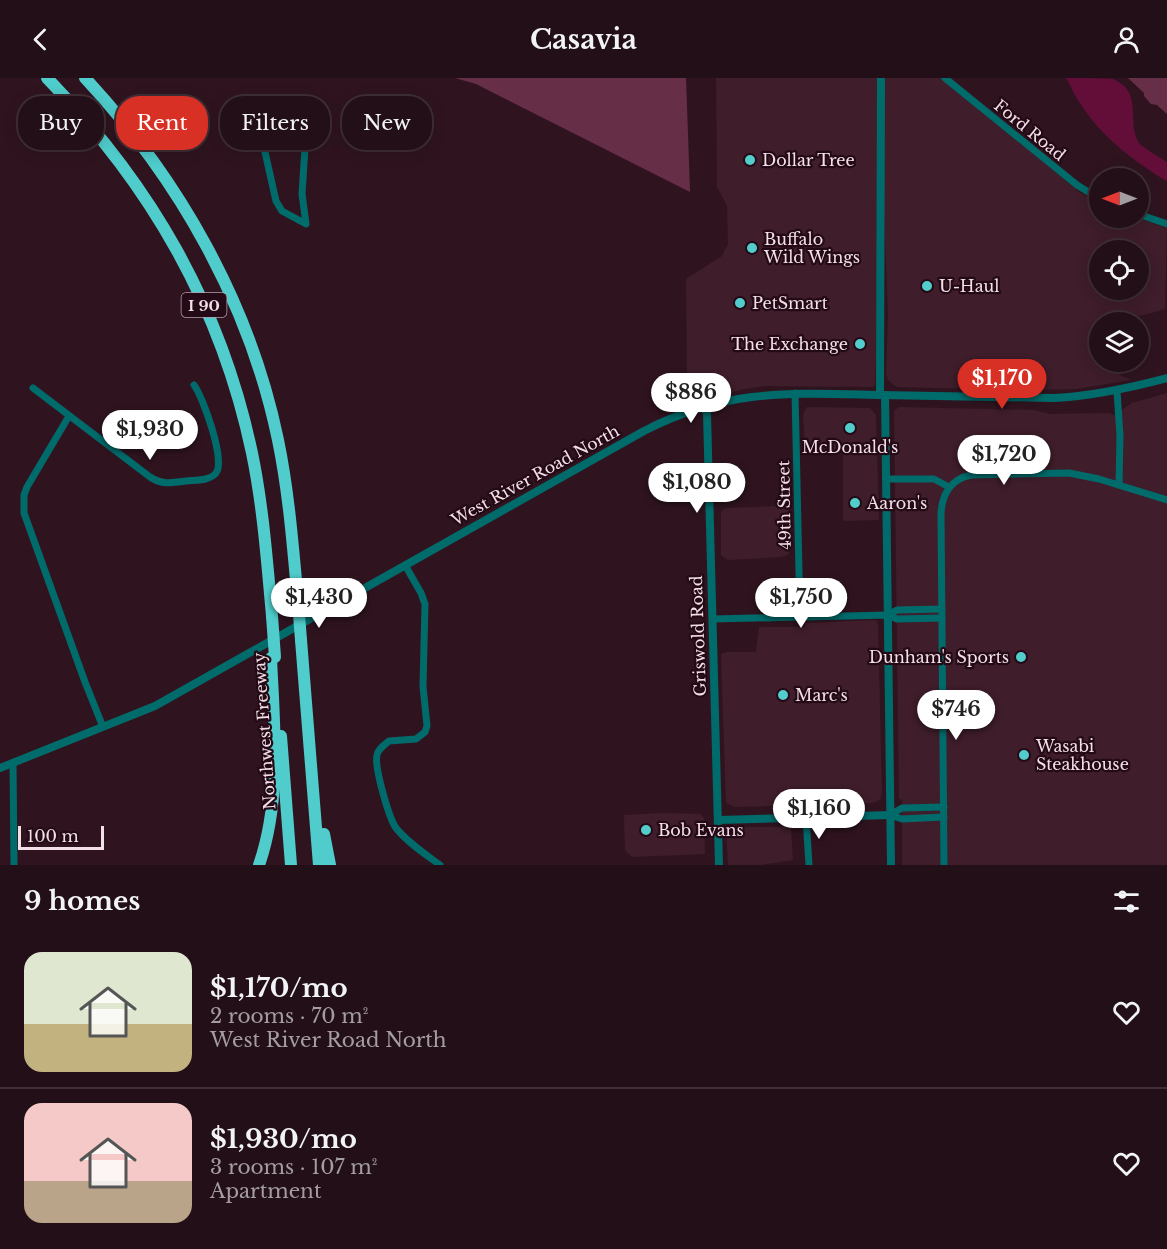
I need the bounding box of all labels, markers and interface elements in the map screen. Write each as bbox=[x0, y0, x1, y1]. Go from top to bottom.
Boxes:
icon: back bbox=[24, 23, 57, 56]
text: Casavia bbox=[530, 23, 637, 56]
icon: person bbox=[1110, 23, 1143, 56]
street label: Ford Road bbox=[990, 95, 1070, 165]
chip: Buy bbox=[18, 96, 104, 150]
chip: Rent bbox=[116, 96, 208, 150]
chip: Filters bbox=[220, 96, 330, 150]
chip: New bbox=[342, 96, 432, 150]
place label: Dollar Tree bbox=[762, 150, 855, 170]
marker: Dollar Tree bbox=[743, 153, 757, 167]
north arrow bbox=[1089, 168, 1149, 228]
map controls bbox=[1089, 168, 1149, 372]
place label: Buffalo Wild Wings bbox=[763, 229, 860, 267]
button: locate bbox=[1089, 240, 1149, 300]
marker: Buffalo Wild Wings bbox=[745, 241, 759, 255]
place label: U-Haul bbox=[939, 276, 999, 296]
marker: U-Haul bbox=[920, 279, 934, 293]
road number: I 90 bbox=[182, 293, 226, 317]
place label: PetSmart bbox=[752, 293, 828, 313]
marker: PetSmart bbox=[733, 296, 747, 310]
button: layers bbox=[1089, 312, 1149, 372]
place label: The Exchange bbox=[731, 334, 848, 354]
marker: The Exchange bbox=[853, 337, 867, 351]
pin: $1,170 bbox=[953, 359, 1051, 410]
text: $1,170 bbox=[972, 366, 1032, 390]
pin: $886 bbox=[655, 373, 727, 424]
text: $886 bbox=[665, 380, 717, 404]
pin: $1,930 bbox=[101, 410, 199, 461]
text: $1,930 bbox=[116, 417, 184, 441]
street label: West River Road North bbox=[447, 420, 623, 530]
marker: McDonald's bbox=[843, 421, 857, 435]
pin: $1,720 bbox=[955, 435, 1053, 486]
place label: McDonald's bbox=[802, 437, 898, 457]
text: $1,720 bbox=[971, 442, 1037, 466]
street label: 49th Street bbox=[773, 460, 795, 550]
pin: $1,080 bbox=[648, 463, 746, 514]
text: $1,080 bbox=[662, 470, 732, 494]
place label: Aaron's bbox=[866, 493, 927, 513]
marker: Aaron's bbox=[848, 496, 862, 510]
street label: Griswold Road bbox=[686, 575, 710, 697]
pin: $1,430 bbox=[270, 578, 368, 629]
pin: $1,750 bbox=[752, 578, 850, 629]
text: $1,430 bbox=[285, 585, 353, 609]
text: $1,750 bbox=[769, 585, 833, 609]
place label: Dunham's Sports bbox=[869, 647, 1009, 667]
marker: Dunham's Sports bbox=[1014, 650, 1028, 664]
street label: Northwest Freeway bbox=[248, 651, 279, 810]
place label: Marc's bbox=[795, 685, 848, 705]
marker: Marc's bbox=[776, 688, 790, 702]
pin: $746 bbox=[920, 690, 992, 741]
text: $746 bbox=[931, 697, 981, 721]
place label: Wasabi Steakhouse bbox=[1035, 736, 1129, 774]
marker: Wasabi Steakhouse bbox=[1017, 748, 1031, 762]
pin: $1,160 bbox=[770, 789, 868, 840]
text: $1,160 bbox=[787, 796, 851, 820]
place label: Bob Evans bbox=[658, 820, 744, 840]
scale bar bbox=[18, 823, 104, 850]
marker: Bob Evans bbox=[639, 823, 653, 837]
text: 100 m bbox=[27, 826, 79, 846]
text: 9 homes bbox=[24, 885, 140, 917]
icon: filters bbox=[1110, 885, 1143, 918]
text: $1,170/mo bbox=[210, 972, 348, 1004]
icon: home bbox=[72, 976, 144, 1048]
icon: heart bbox=[1110, 996, 1143, 1029]
text: 2 rooms · 70 m² bbox=[210, 1004, 368, 1028]
text: West River Road North bbox=[210, 1028, 447, 1052]
text: $1,930/mo bbox=[210, 1123, 357, 1155]
icon: home bbox=[72, 1127, 144, 1199]
icon: heart bbox=[1110, 1147, 1143, 1180]
text: 3 rooms · 107 m² bbox=[210, 1155, 377, 1179]
text: Apartment bbox=[210, 1179, 321, 1203]

